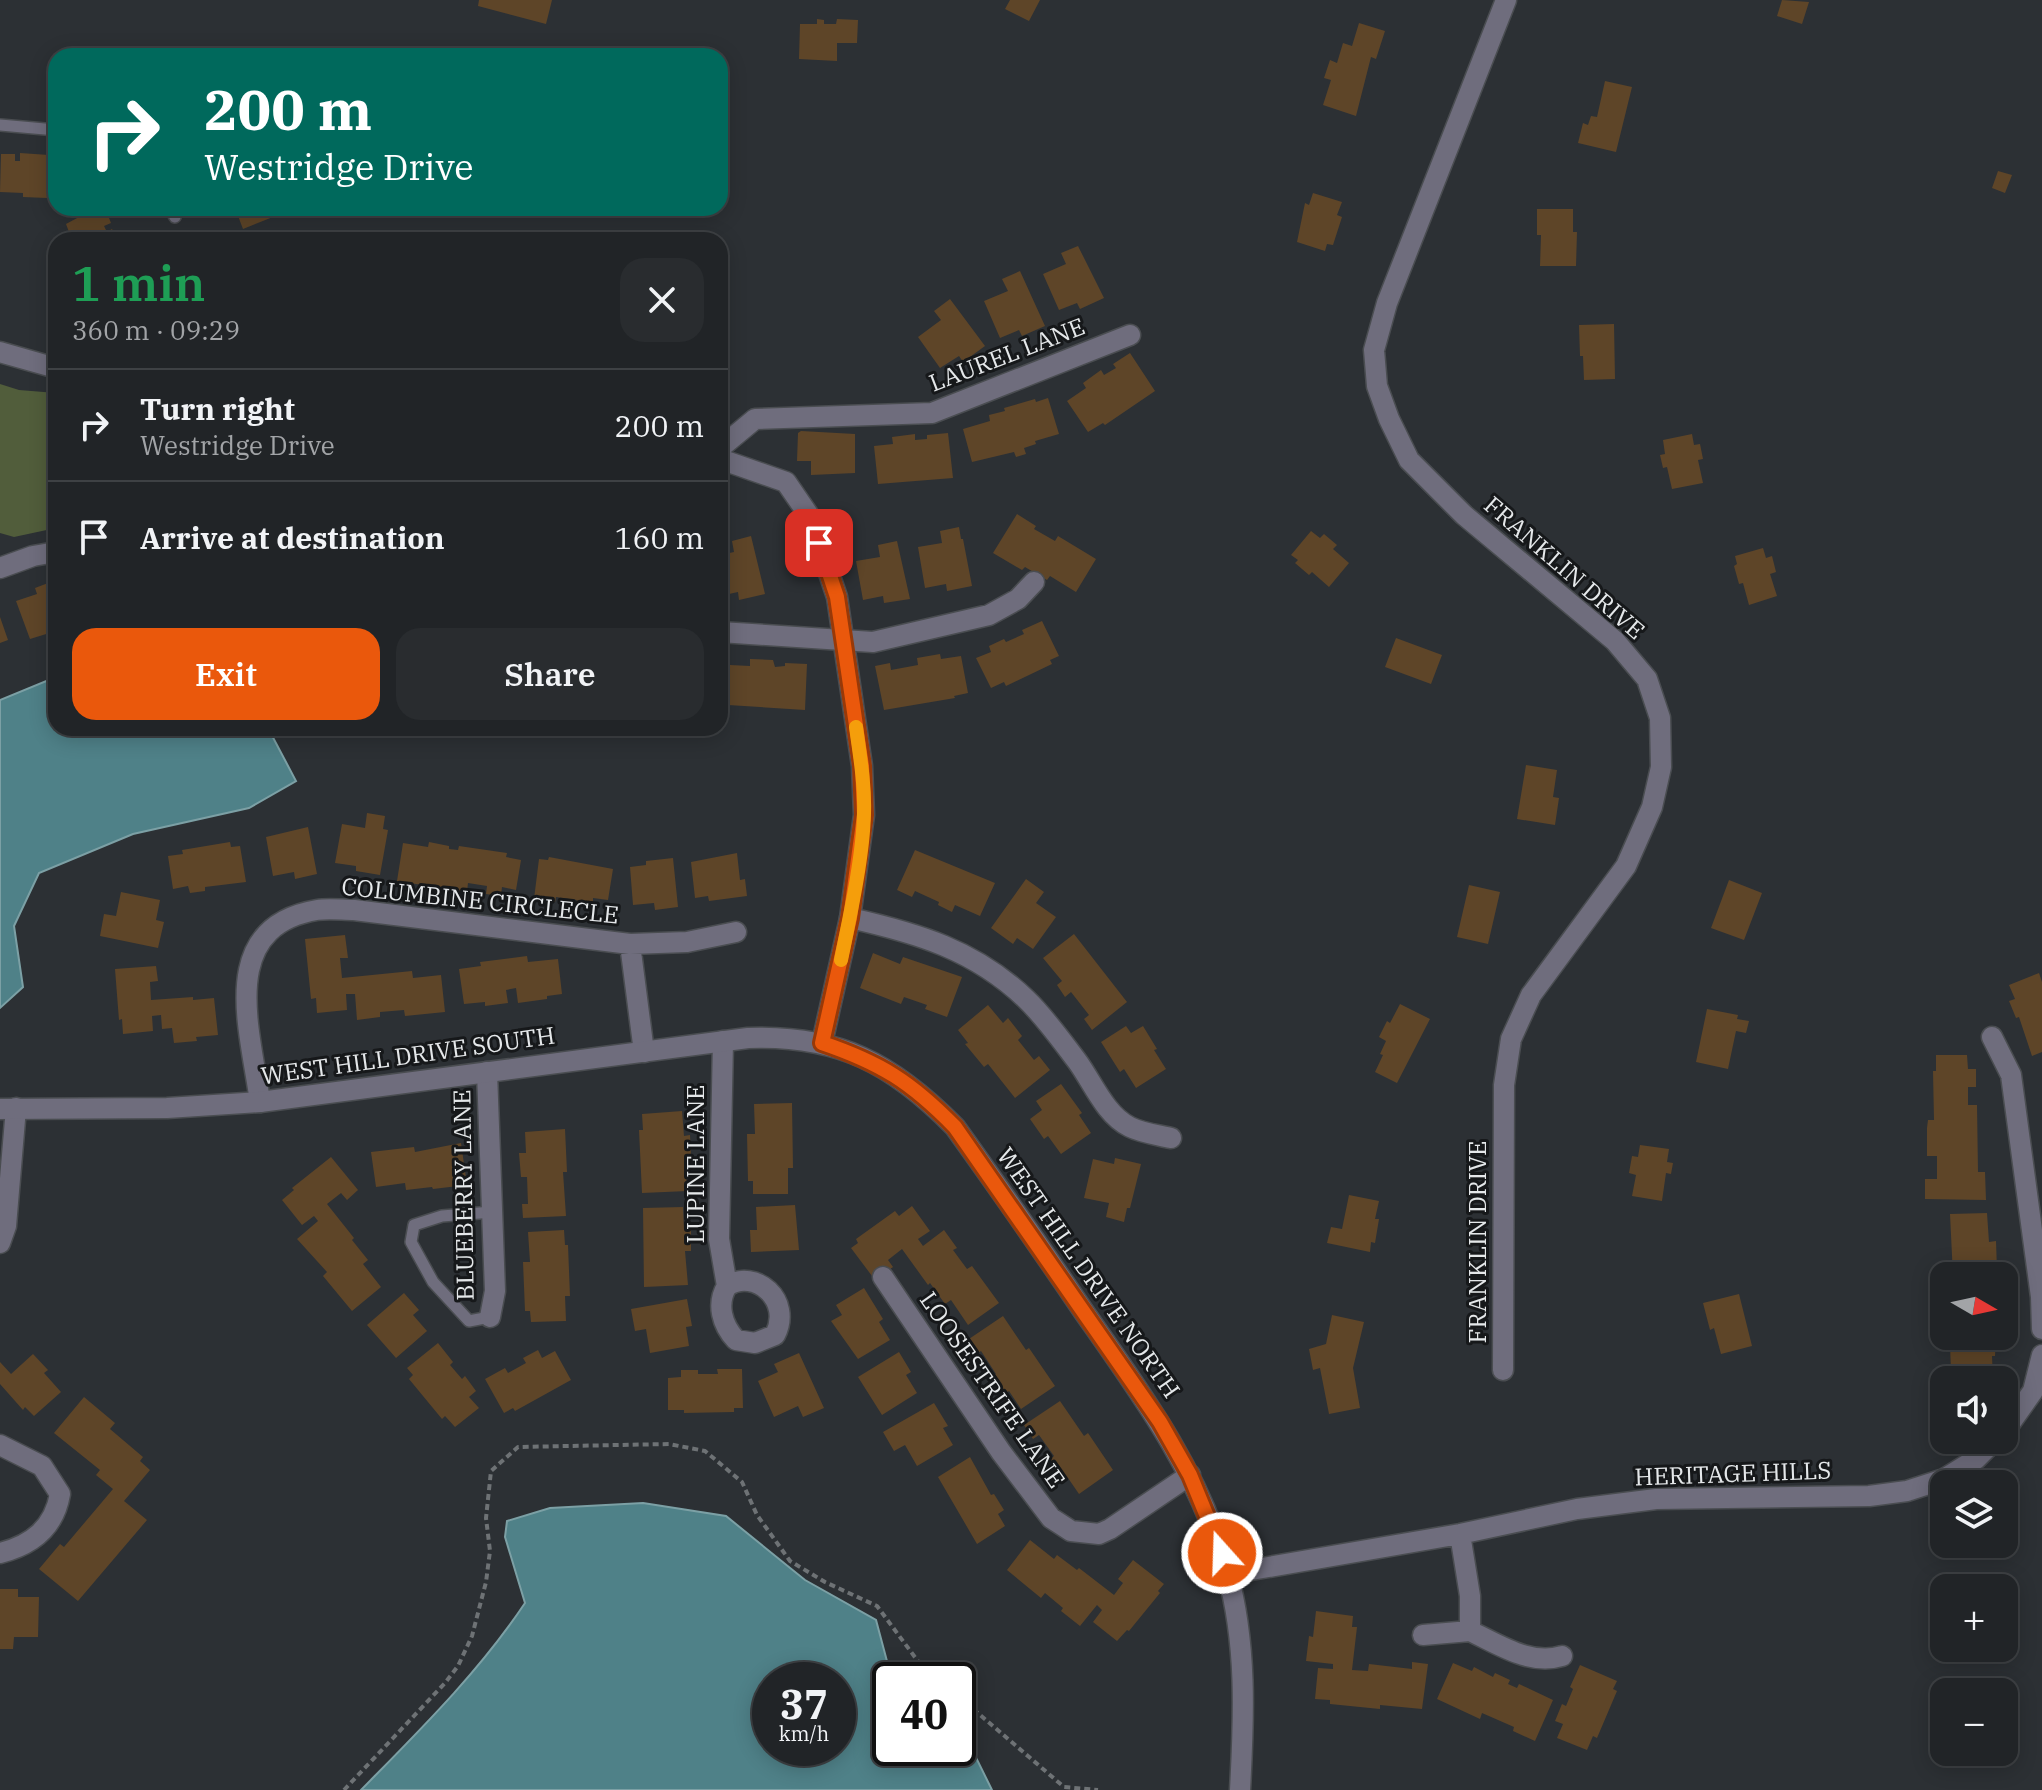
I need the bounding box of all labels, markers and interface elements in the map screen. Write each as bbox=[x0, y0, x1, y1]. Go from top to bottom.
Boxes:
text: 200 m bbox=[204, 73, 372, 145]
icon: right bbox=[72, 80, 176, 184]
text: Westridge Drive bbox=[204, 143, 474, 190]
text: 1 min bbox=[72, 252, 205, 314]
button: close bbox=[620, 258, 704, 342]
street label: LAUREL LANE bbox=[924, 310, 1089, 398]
text: 360 m · 09:29 bbox=[72, 313, 240, 347]
text: Turn right bbox=[140, 389, 295, 428]
icon: right bbox=[72, 403, 116, 447]
text: 200 m bbox=[614, 406, 704, 445]
text: Westridge Drive bbox=[140, 428, 335, 462]
street label: FRANKLIN DRIVE bbox=[1478, 489, 1652, 646]
pin bbox=[785, 509, 853, 577]
icon: arrive bbox=[72, 515, 116, 559]
text: Arrive at destination bbox=[140, 518, 445, 557]
text: 160 m bbox=[614, 518, 704, 557]
icon: arrive bbox=[797, 521, 841, 565]
button: Exit bbox=[72, 628, 380, 720]
button: Share bbox=[396, 628, 704, 720]
street label: COLUMBINE CIRCLECLE bbox=[340, 870, 620, 930]
street label: WEST HILL DRIVE SOUTH bbox=[259, 1019, 557, 1091]
street label: LUPINE LANE bbox=[679, 1085, 711, 1243]
street label: BLUEBERRY LANE bbox=[445, 1089, 481, 1301]
street label: WEST HILL DRIVE NORTH bbox=[990, 1141, 1188, 1404]
street label: FRANKLIN DRIVE bbox=[1461, 1141, 1493, 1344]
north arrow bbox=[1930, 1262, 2018, 1350]
map controls bbox=[1930, 1262, 2018, 1766]
street label: LOOSESTRIFE LANE bbox=[913, 1285, 1073, 1494]
button: sound bbox=[1930, 1366, 2018, 1454]
street label: HERITAGE HILLS bbox=[1634, 1454, 1832, 1492]
button: layers bbox=[1930, 1470, 2018, 1558]
position arrow bbox=[1180, 1511, 1264, 1595]
button: + bbox=[1930, 1574, 2018, 1662]
speed limit sign: 40 bbox=[872, 1662, 976, 1766]
text: 37 bbox=[780, 1678, 828, 1730]
button: − bbox=[1930, 1678, 2018, 1766]
text: km/h bbox=[779, 1720, 829, 1747]

